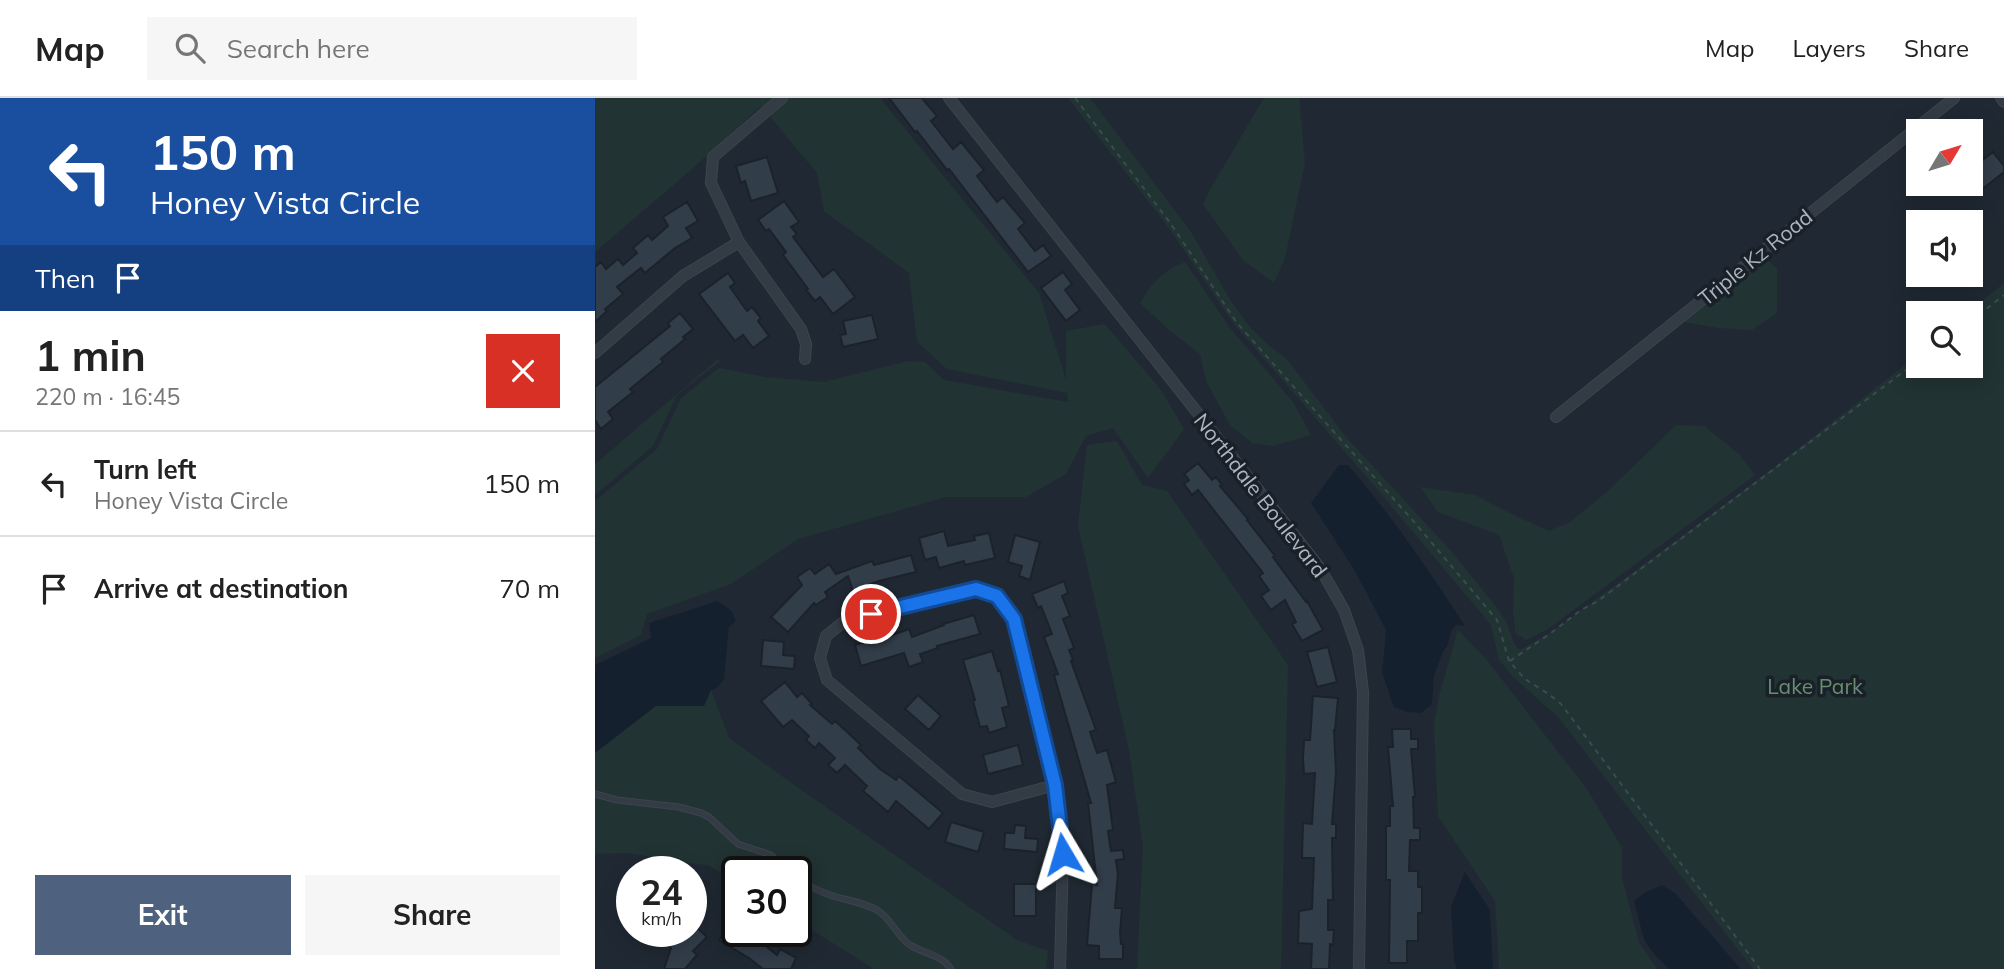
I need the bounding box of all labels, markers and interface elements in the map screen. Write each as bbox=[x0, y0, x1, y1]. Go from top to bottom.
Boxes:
search box bbox=[147, 17, 637, 80]
text: Map bbox=[35, 28, 105, 69]
icon: search bbox=[171, 29, 209, 67]
text: Search here bbox=[227, 32, 370, 65]
text: Map bbox=[1705, 33, 1754, 63]
text: Layers bbox=[1792, 33, 1866, 63]
text: Share bbox=[1904, 33, 1969, 63]
north arrow bbox=[1906, 119, 1983, 196]
map controls bbox=[1906, 119, 1983, 378]
text: 150 m bbox=[150, 121, 296, 182]
icon: left bbox=[35, 126, 126, 217]
text: Honey Vista Circle bbox=[150, 182, 420, 222]
street label: Triple Kz Road bbox=[1693, 203, 1817, 311]
button: sound bbox=[1906, 210, 1983, 287]
icon: arrive bbox=[109, 259, 147, 297]
text: Then bbox=[35, 262, 95, 295]
button: search bbox=[1906, 301, 1983, 378]
text: 1 min bbox=[35, 329, 146, 382]
button: close bbox=[486, 334, 560, 408]
text: 220 m · 16:45 bbox=[35, 382, 180, 411]
street label: Northdale Boulevard bbox=[1189, 408, 1333, 582]
text: Turn left bbox=[94, 453, 196, 486]
icon: left bbox=[35, 465, 73, 503]
text: 150 m bbox=[484, 467, 560, 500]
text: Honey Vista Circle bbox=[94, 486, 288, 515]
icon: arrive bbox=[35, 570, 73, 608]
text: Arrive at destination bbox=[94, 572, 349, 605]
text: 70 m bbox=[499, 572, 560, 605]
pin bbox=[841, 584, 901, 644]
icon: arrive bbox=[852, 595, 890, 633]
park label: Lake Park bbox=[1767, 673, 1863, 699]
position arrow bbox=[1026, 817, 1100, 891]
speed limit sign: 30 bbox=[721, 856, 812, 947]
text: 24 bbox=[640, 870, 683, 914]
button: Exit bbox=[35, 875, 291, 955]
button: Share bbox=[305, 875, 560, 955]
text: km/h bbox=[641, 907, 682, 930]

